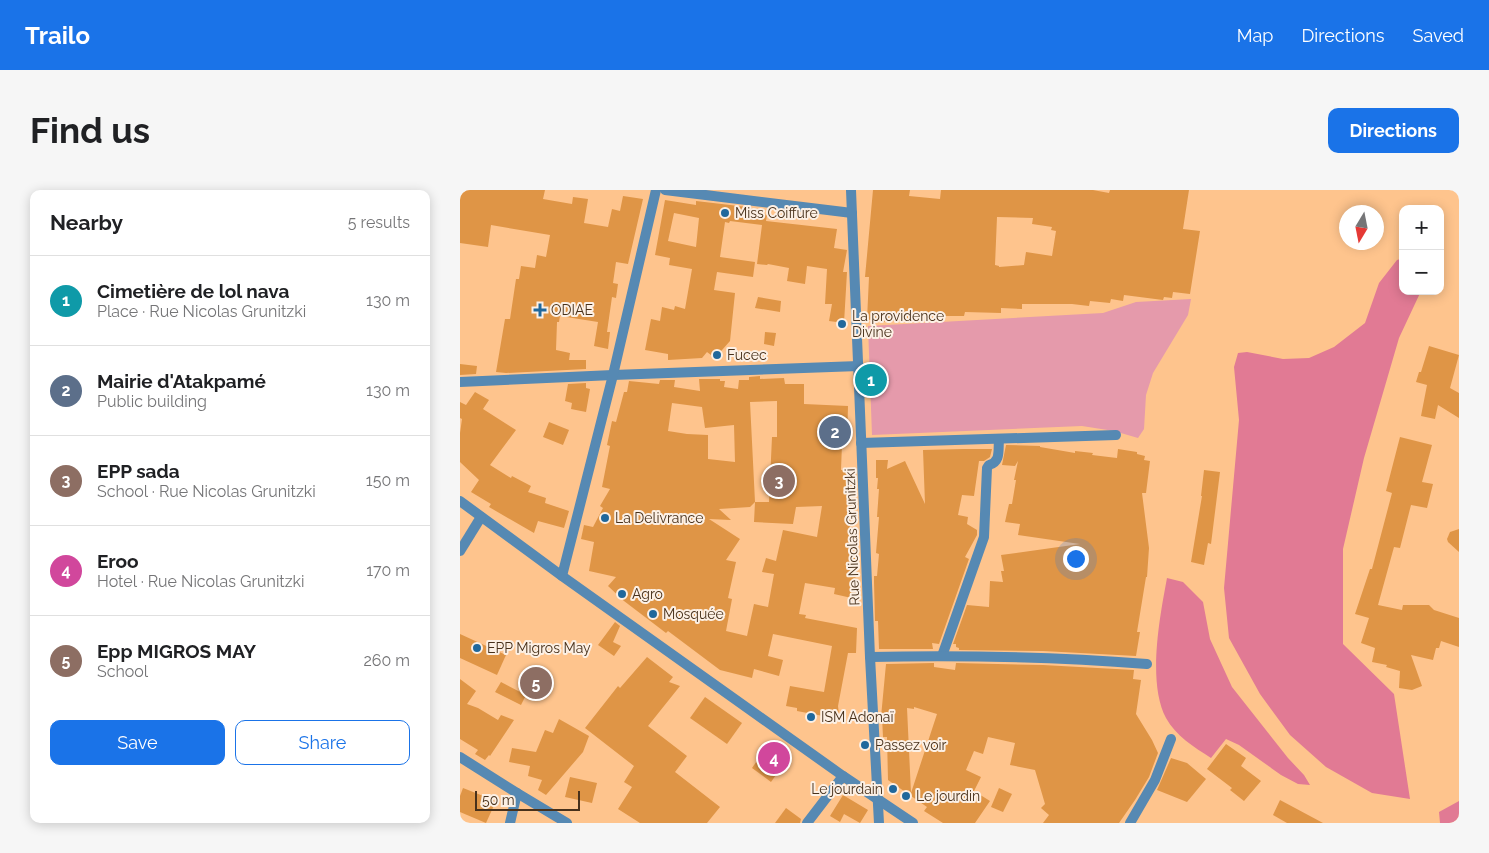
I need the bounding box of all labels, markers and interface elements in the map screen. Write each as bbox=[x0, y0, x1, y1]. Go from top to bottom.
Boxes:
text: Trailo bbox=[25, 21, 90, 50]
text: Map bbox=[1237, 25, 1273, 46]
text: Directions bbox=[1301, 25, 1385, 46]
text: Saved bbox=[1413, 25, 1464, 46]
button: Directions bbox=[1328, 108, 1459, 153]
text: Find us bbox=[30, 110, 150, 151]
place label: Miss Coiffure bbox=[735, 205, 818, 221]
north arrow bbox=[1339, 205, 1384, 250]
map controls bbox=[1399, 205, 1444, 295]
button: + bbox=[1399, 205, 1444, 250]
marker: Miss Coiffure bbox=[719, 207, 731, 219]
text: Nearby bbox=[50, 210, 123, 235]
text: 5 results bbox=[348, 213, 410, 232]
button: − bbox=[1399, 250, 1444, 295]
text: Cimetière de lol nava bbox=[97, 280, 289, 302]
text: 1 bbox=[62, 291, 70, 310]
text: 130 m bbox=[366, 291, 410, 310]
text: Place · Rue Nicolas Grunitzki bbox=[97, 302, 306, 321]
place label: ODIAE bbox=[551, 302, 593, 318]
marker: ODIAE bbox=[533, 303, 547, 317]
place label: La providence Divine bbox=[852, 308, 944, 340]
marker: La providence Divine bbox=[836, 318, 848, 330]
place label: Fucec bbox=[727, 347, 767, 363]
marker: Fucec bbox=[711, 349, 723, 361]
pin: 1 bbox=[855, 361, 887, 399]
text: Mairie d'Atakpamé bbox=[97, 370, 266, 392]
text: 2 bbox=[61, 381, 71, 400]
text: 130 m bbox=[366, 381, 410, 400]
text: Public building bbox=[97, 392, 207, 411]
pin: 2 bbox=[819, 413, 851, 451]
text: EPP sada bbox=[97, 460, 180, 482]
pin: 3 bbox=[763, 462, 795, 500]
street label: Rue Nicolas Grunitzki bbox=[842, 468, 862, 606]
text: 3 bbox=[62, 471, 70, 490]
text: 150 m bbox=[366, 471, 410, 490]
text: School · Rue Nicolas Grunitzki bbox=[97, 482, 316, 501]
place label: La Delivrance bbox=[615, 510, 703, 526]
marker: La Delivrance bbox=[599, 512, 611, 524]
your location bbox=[1063, 546, 1089, 572]
text: Eroo bbox=[97, 550, 139, 572]
text: 4 bbox=[61, 561, 71, 580]
text: 170 m bbox=[366, 561, 410, 580]
text: Hotel · Rue Nicolas Grunitzki bbox=[97, 572, 305, 591]
place label: Agro bbox=[632, 586, 663, 602]
marker: Agro bbox=[616, 588, 628, 600]
place label: Mosquée bbox=[663, 606, 724, 622]
marker: Mosquée bbox=[647, 608, 659, 620]
text: Epp MIGROS MAY bbox=[97, 640, 256, 662]
place label: EPP Migros May bbox=[487, 640, 591, 656]
marker: EPP Migros May bbox=[471, 642, 483, 654]
text: 5 bbox=[62, 651, 70, 670]
text: 260 m bbox=[363, 651, 410, 670]
text: School bbox=[97, 662, 148, 681]
pin: 5 bbox=[520, 664, 552, 702]
place label: ISM Adonaï bbox=[821, 709, 894, 725]
marker: ISM Adonaï bbox=[805, 711, 817, 723]
button: Save bbox=[50, 720, 225, 765]
button: Share bbox=[235, 720, 410, 765]
place label: Passez voir bbox=[875, 737, 947, 753]
pin: 4 bbox=[758, 739, 790, 777]
marker: Passez voir bbox=[859, 739, 871, 751]
place label: Le jourdain bbox=[811, 781, 883, 797]
marker: Le jourdain bbox=[887, 783, 899, 795]
scale bar bbox=[475, 788, 580, 811]
place label: Le jourdin bbox=[916, 788, 980, 804]
marker: Le jourdin bbox=[900, 790, 912, 802]
text: 50 m bbox=[482, 792, 515, 808]

